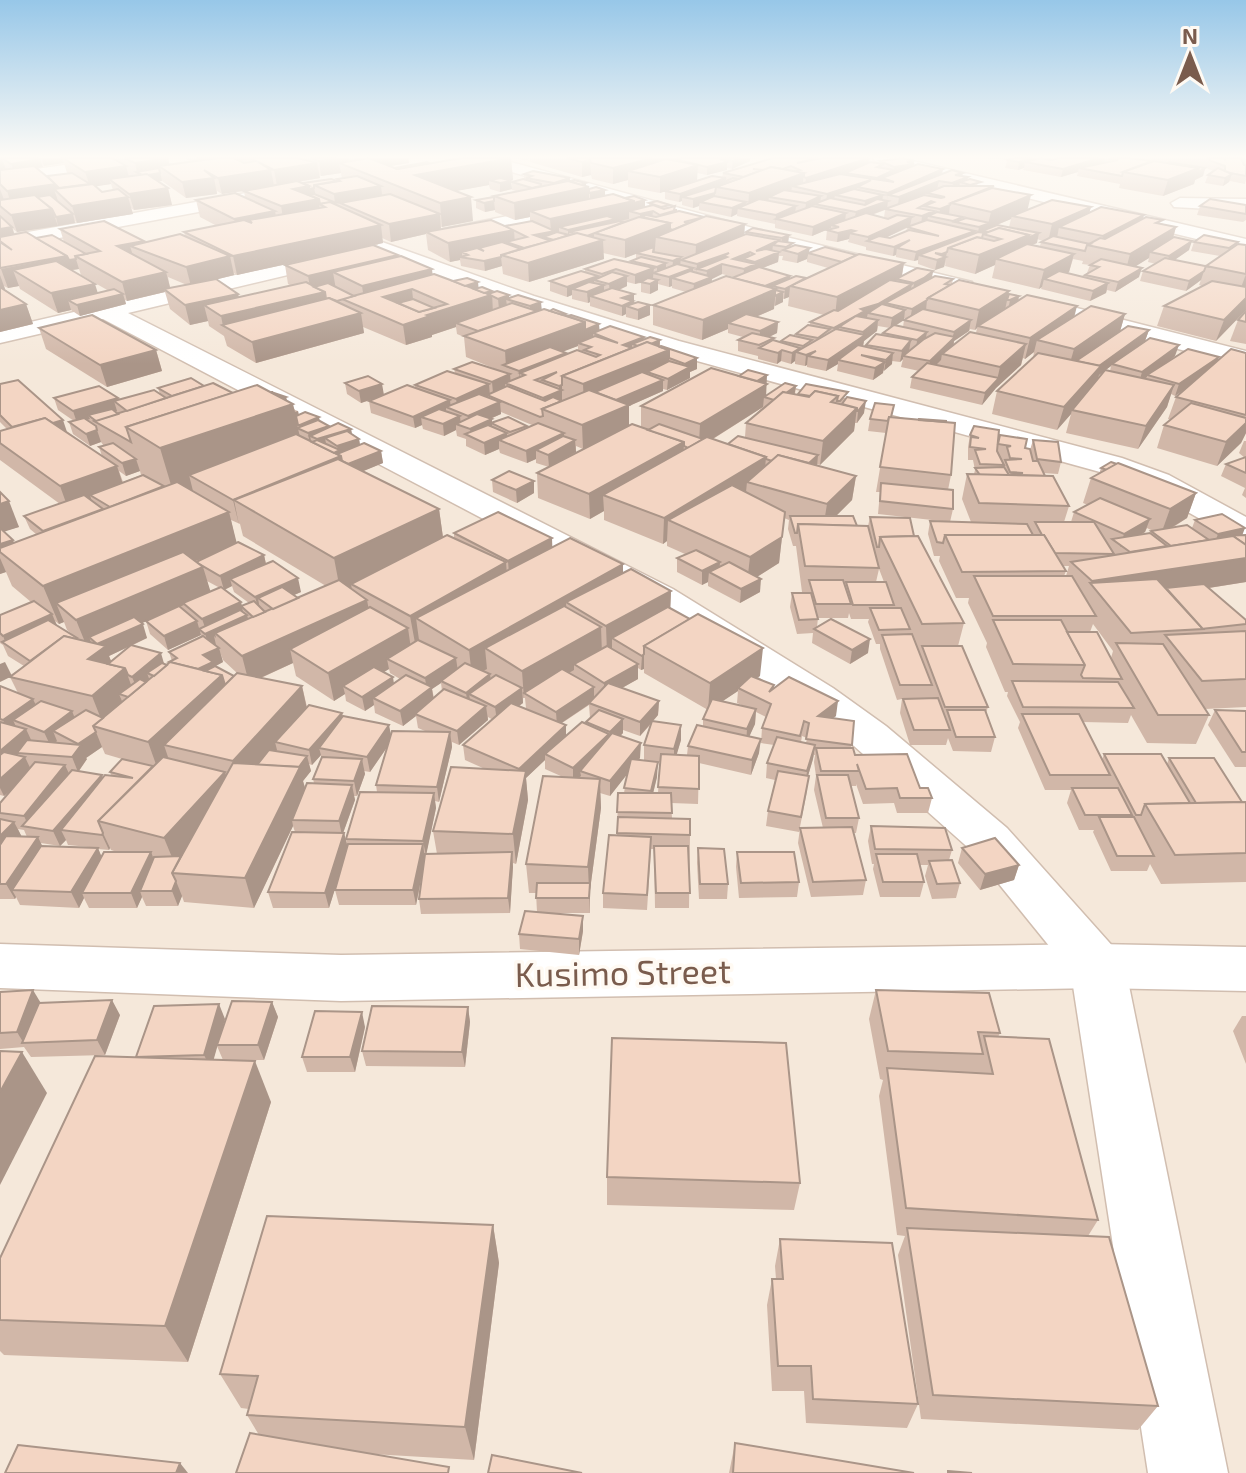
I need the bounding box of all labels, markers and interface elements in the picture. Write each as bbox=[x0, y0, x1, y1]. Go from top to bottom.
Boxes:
north arrow bbox=[1150, 16, 1230, 96]
text: N bbox=[1182, 22, 1198, 48]
street label: Kusimo Street bbox=[515, 949, 731, 994]

